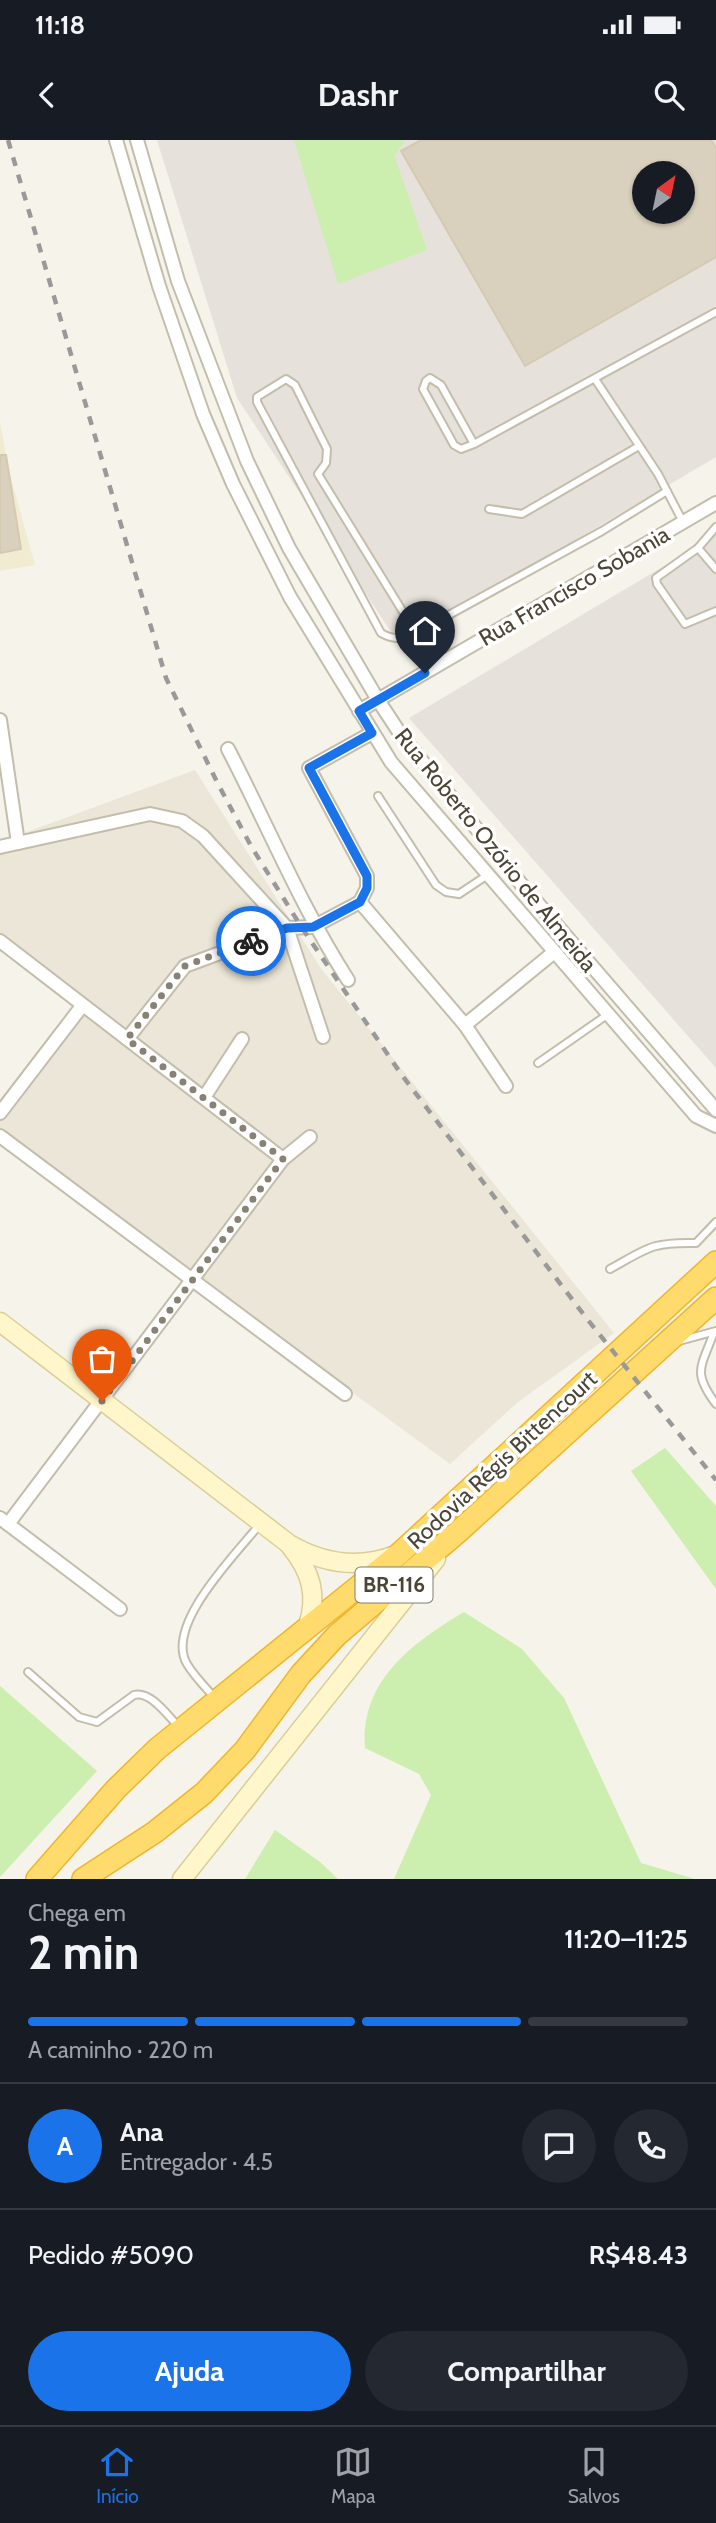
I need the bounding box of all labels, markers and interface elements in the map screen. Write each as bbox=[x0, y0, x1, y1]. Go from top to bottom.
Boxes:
text: 11:18 bbox=[35, 9, 85, 41]
text: Dashr bbox=[318, 75, 398, 114]
icon: back bbox=[28, 76, 66, 114]
icon: search bbox=[650, 76, 688, 114]
north arrow bbox=[632, 161, 695, 224]
map controls bbox=[632, 161, 695, 224]
street label: Rua Francisco Sobania bbox=[474, 520, 674, 652]
pin bbox=[395, 601, 455, 673]
icon: home bbox=[406, 612, 444, 650]
street label: Rua Roberto Ozório de Almeida bbox=[389, 722, 603, 978]
courier bbox=[216, 906, 286, 976]
icon: bike bbox=[232, 922, 270, 960]
pin bbox=[72, 1329, 132, 1401]
icon: bag bbox=[83, 1340, 121, 1378]
street label: Rodovia Régis Bittencourt bbox=[401, 1365, 603, 1555]
road number: BR-116 bbox=[356, 1568, 432, 1602]
text: Chega em bbox=[28, 1899, 126, 1927]
text: 11:20–11:25 bbox=[564, 1923, 688, 1955]
text: 2 min bbox=[28, 1925, 139, 1981]
text: A caminho · 220 m bbox=[28, 2036, 213, 2064]
button: chat bbox=[522, 2109, 596, 2183]
button: phone bbox=[614, 2109, 688, 2183]
text: Ana bbox=[120, 2116, 164, 2148]
text: A bbox=[57, 2130, 73, 2162]
text: Entregador · 4.5 bbox=[120, 2148, 273, 2176]
text: Pedido #5090 bbox=[28, 2239, 194, 2271]
text: R$48.43 bbox=[589, 2239, 688, 2271]
button: Ajuda bbox=[28, 2331, 351, 2411]
button: Compartilhar bbox=[365, 2331, 688, 2411]
tab: Início bbox=[96, 2443, 139, 2508]
tab: Mapa bbox=[331, 2443, 375, 2508]
tab: Salvos bbox=[568, 2443, 620, 2508]

